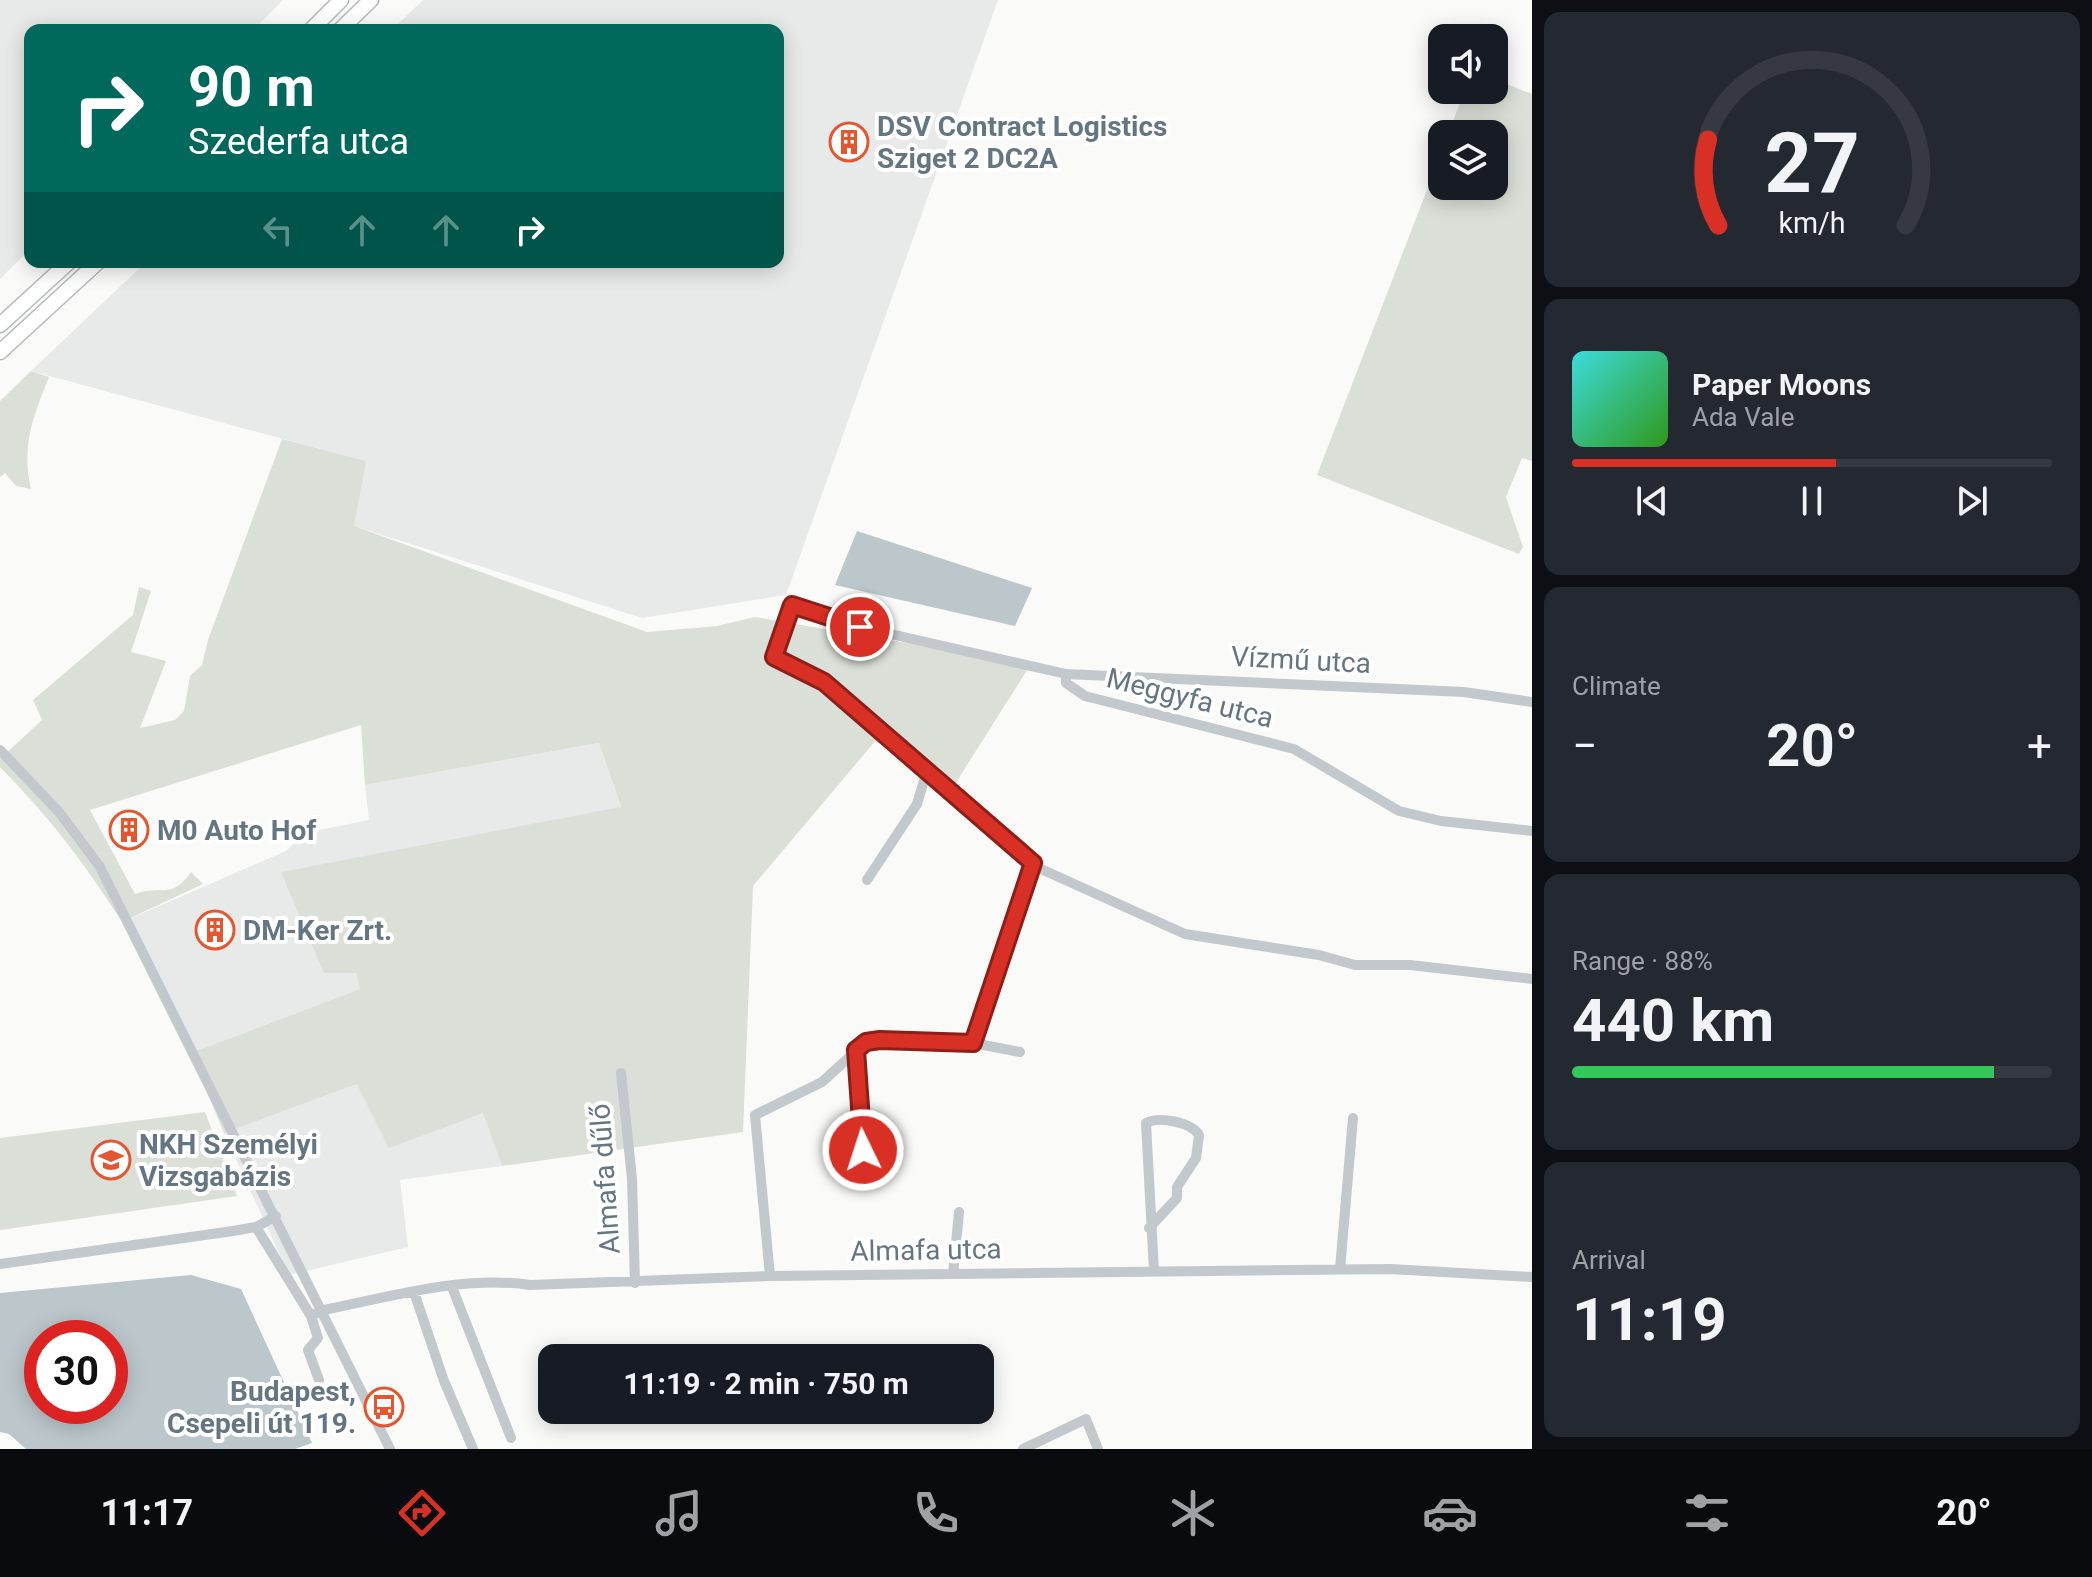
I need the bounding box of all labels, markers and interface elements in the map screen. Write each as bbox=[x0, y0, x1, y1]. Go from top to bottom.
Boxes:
map controls bbox=[1428, 24, 1508, 200]
button: sound bbox=[1428, 24, 1508, 104]
text: 90 m bbox=[188, 54, 315, 120]
icon: right bbox=[56, 56, 160, 160]
place label: DSV Contract Logistics Sziget 2 DC2A bbox=[877, 110, 1167, 175]
text: 27 bbox=[1764, 114, 1860, 211]
button: layers bbox=[1428, 120, 1508, 200]
text: Szederfa utca bbox=[188, 121, 409, 163]
building icon: DSV Contract Logistics Sziget 2 DC2A bbox=[828, 121, 870, 163]
text: km/h bbox=[1778, 206, 1846, 240]
icon: left bbox=[256, 208, 300, 252]
icon: ahead bbox=[340, 208, 384, 252]
icon: ahead bbox=[424, 208, 468, 252]
icon: right bbox=[508, 208, 552, 252]
text: Paper Moons bbox=[1692, 367, 1871, 402]
text: Ada Vale bbox=[1692, 402, 1794, 432]
icon: previous bbox=[1630, 479, 1674, 523]
icon: pause bbox=[1790, 479, 1834, 523]
icon: next bbox=[1950, 479, 1994, 523]
pin bbox=[826, 593, 894, 661]
icon: arrive bbox=[838, 605, 882, 649]
street label: Vízmű utca bbox=[1230, 640, 1372, 680]
street label: Meggyfa utca bbox=[1103, 661, 1277, 735]
text: Climate bbox=[1572, 671, 1661, 701]
text: 20° bbox=[1766, 710, 1858, 781]
text: − bbox=[1572, 720, 1597, 772]
text: + bbox=[2027, 720, 2052, 772]
building icon: M0 Auto Hof bbox=[108, 809, 150, 851]
place label: M0 Auto Hof bbox=[157, 814, 317, 847]
building icon: DM-Ker Zrt. bbox=[194, 909, 236, 951]
place label: DM-Ker Zrt. bbox=[243, 914, 392, 947]
text: Range · 88% bbox=[1572, 946, 1713, 976]
text: 440 km bbox=[1572, 985, 1774, 1056]
street label: Almafa dűlő bbox=[583, 1103, 627, 1255]
position arrow bbox=[821, 1108, 905, 1192]
place label: NKH Személyi Vizsgabázis bbox=[139, 1128, 318, 1193]
school or university icon: NKH Személyi Vizsgabázis bbox=[90, 1139, 132, 1181]
street label: Almafa utca bbox=[850, 1232, 1002, 1268]
text: Arrival bbox=[1572, 1245, 1646, 1275]
text: 11:19 bbox=[1572, 1284, 1727, 1355]
speed limit sign: 30 bbox=[24, 1320, 128, 1424]
text: 11:19 · 2 min · 750 m bbox=[623, 1366, 909, 1401]
place label: Budapest, Csepeli út 119. bbox=[167, 1375, 356, 1440]
bus stop icon: Budapest, Csepeli út 119. bbox=[363, 1386, 405, 1428]
icon: directions bbox=[394, 1485, 450, 1541]
icon: music bbox=[651, 1485, 707, 1541]
icon: phone bbox=[908, 1485, 964, 1541]
icon: climate bbox=[1165, 1485, 1221, 1541]
icon: car bbox=[1422, 1485, 1478, 1541]
icon: filters bbox=[1679, 1485, 1735, 1541]
text: 11:17 bbox=[100, 1492, 193, 1534]
text: 20° bbox=[1936, 1492, 1991, 1534]

